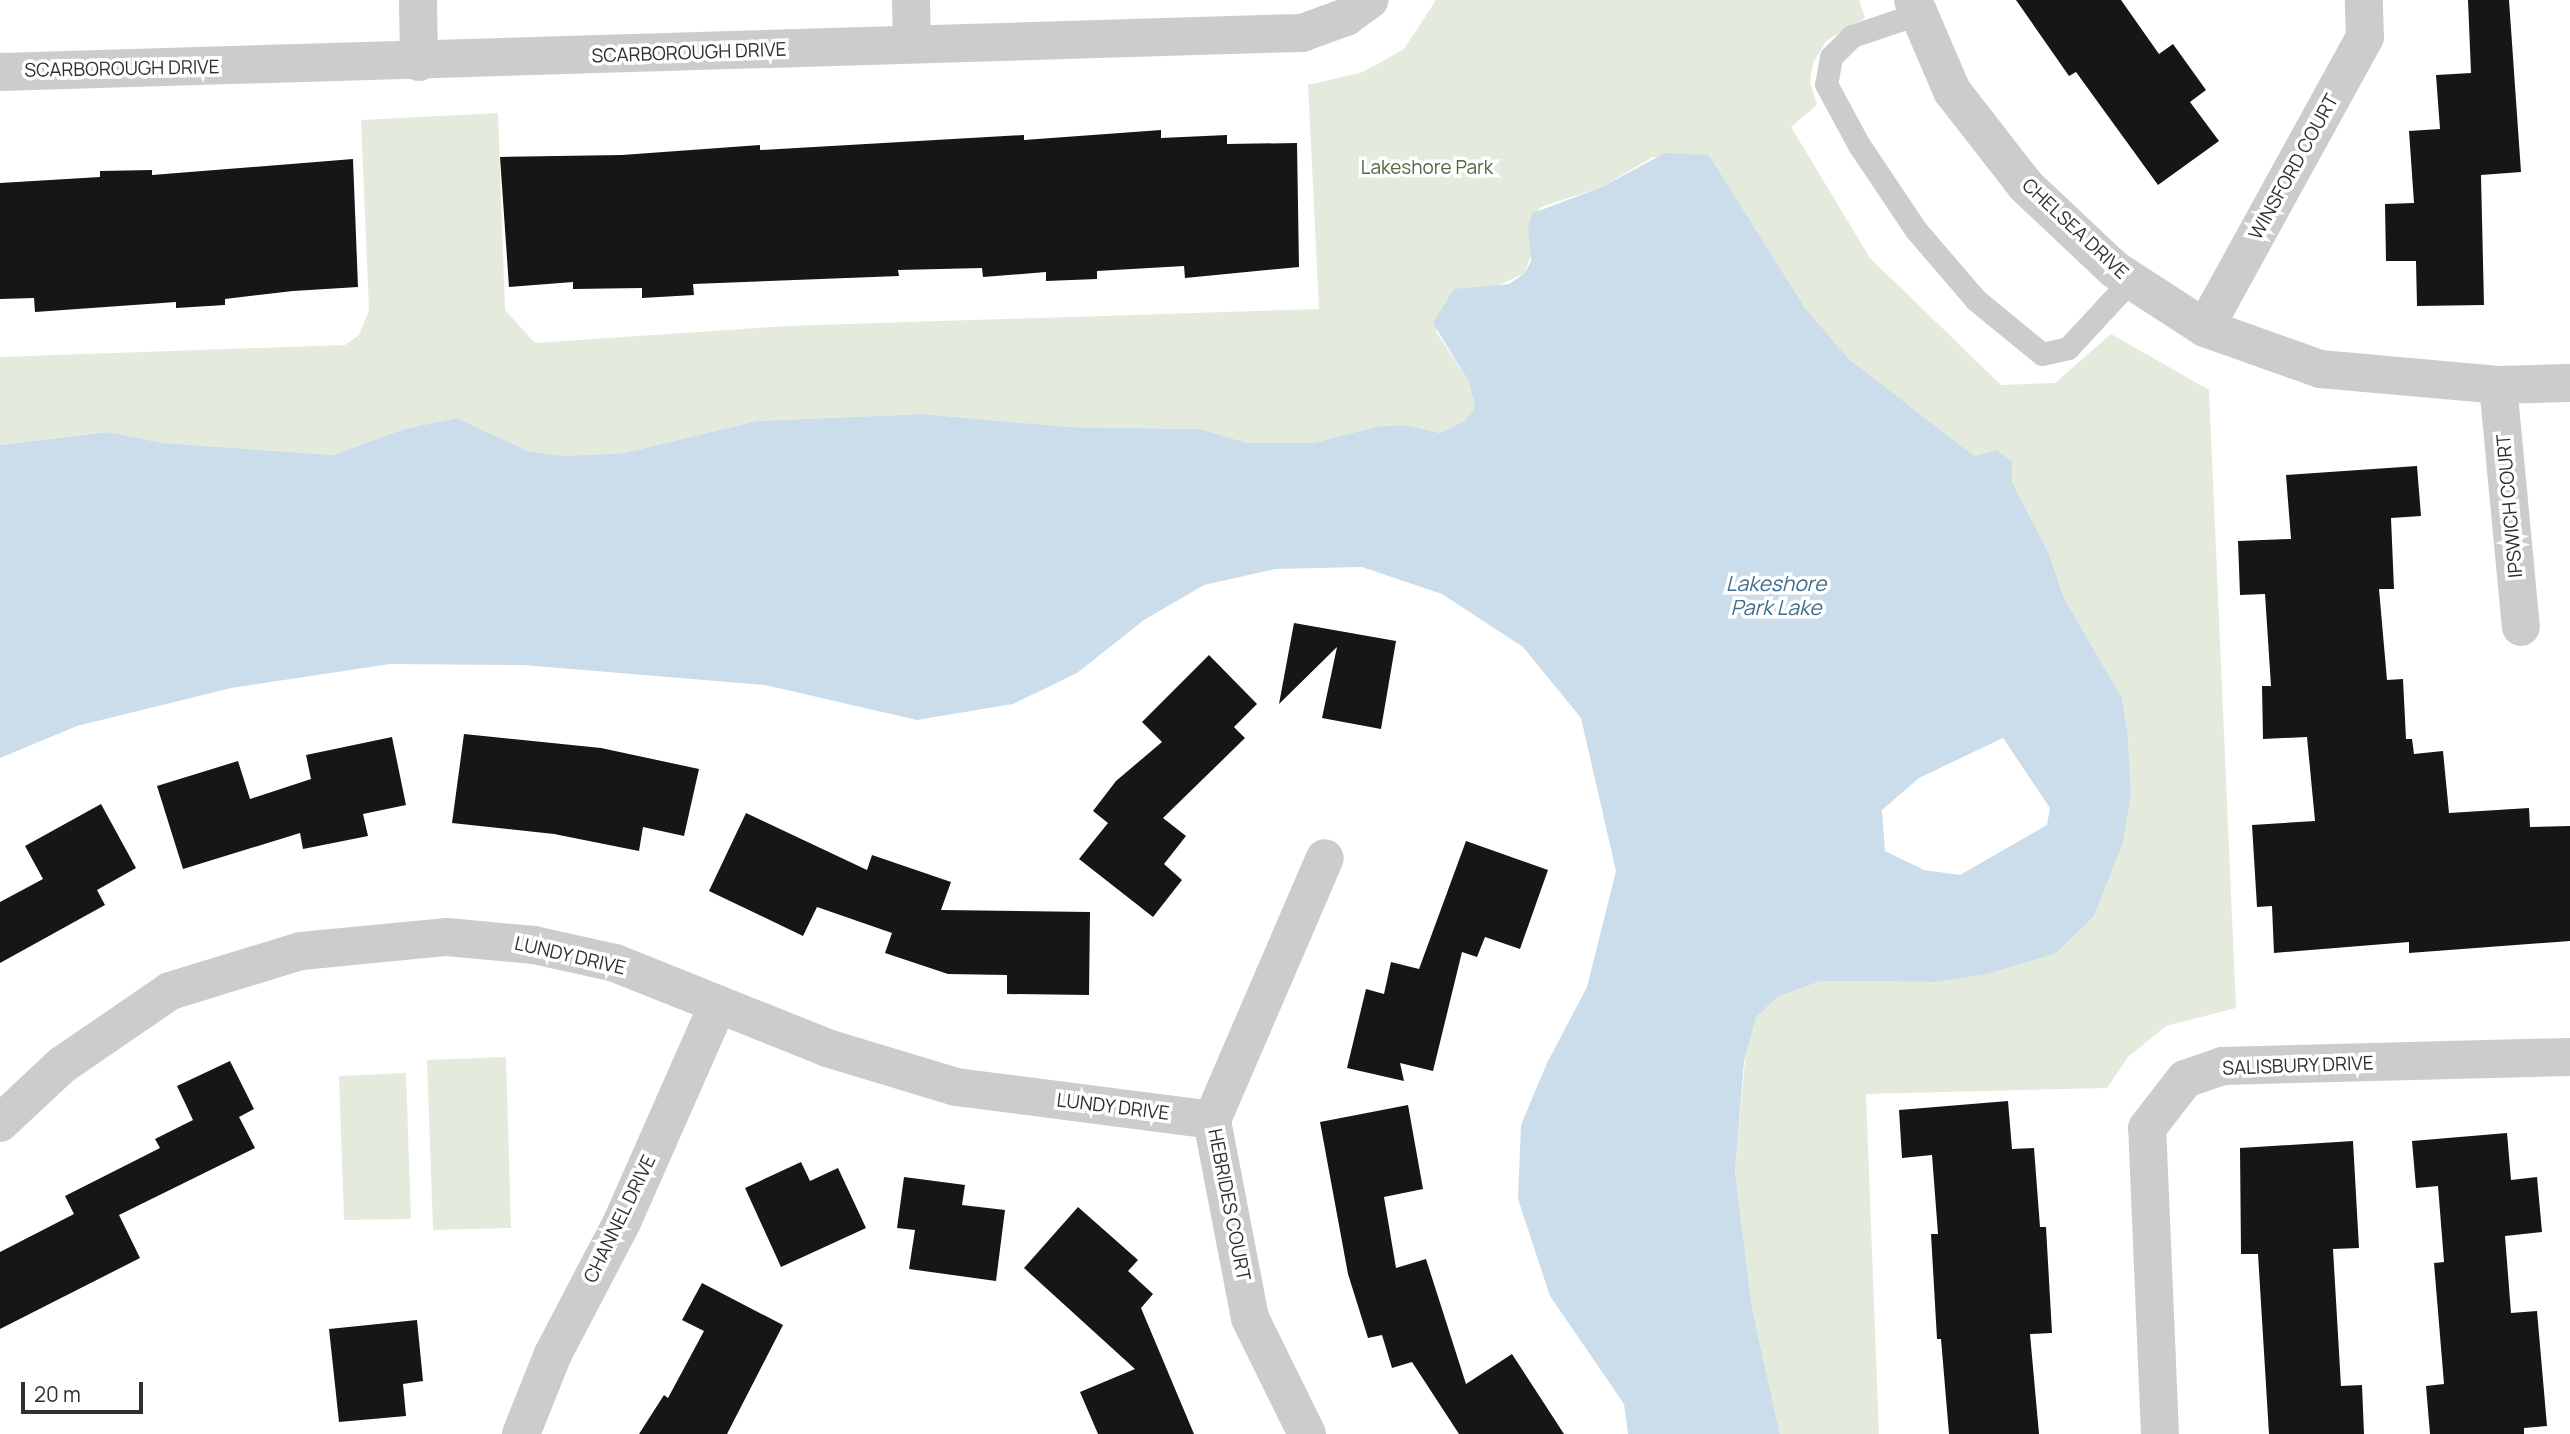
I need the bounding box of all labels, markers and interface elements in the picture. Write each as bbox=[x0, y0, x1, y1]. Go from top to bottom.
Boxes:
street label: SCARBOROUGH DRIVE bbox=[591, 38, 787, 68]
street label: SCARBOROUGH DRIVE bbox=[24, 56, 220, 82]
street label: WINSFORD COURT bbox=[2245, 90, 2343, 244]
park label: Lakeshore Park bbox=[1361, 157, 1493, 179]
street label: CHELSEA DRIVE bbox=[2017, 174, 2133, 284]
street label: IPSWICH COURT bbox=[2492, 433, 2528, 579]
water label: Lakeshore Park Lake bbox=[1726, 570, 1826, 620]
street label: LUNDY DRIVE bbox=[512, 932, 628, 980]
street label: SALISBURY DRIVE bbox=[2222, 1052, 2374, 1080]
street label: LUNDY DRIVE bbox=[1055, 1089, 1171, 1125]
street label: HEBRIDES COURT bbox=[1203, 1127, 1255, 1283]
street label: CHANNEL DRIVE bbox=[579, 1151, 661, 1287]
scale bar bbox=[24, 1368, 147, 1412]
text: 20 m bbox=[34, 1380, 81, 1408]

